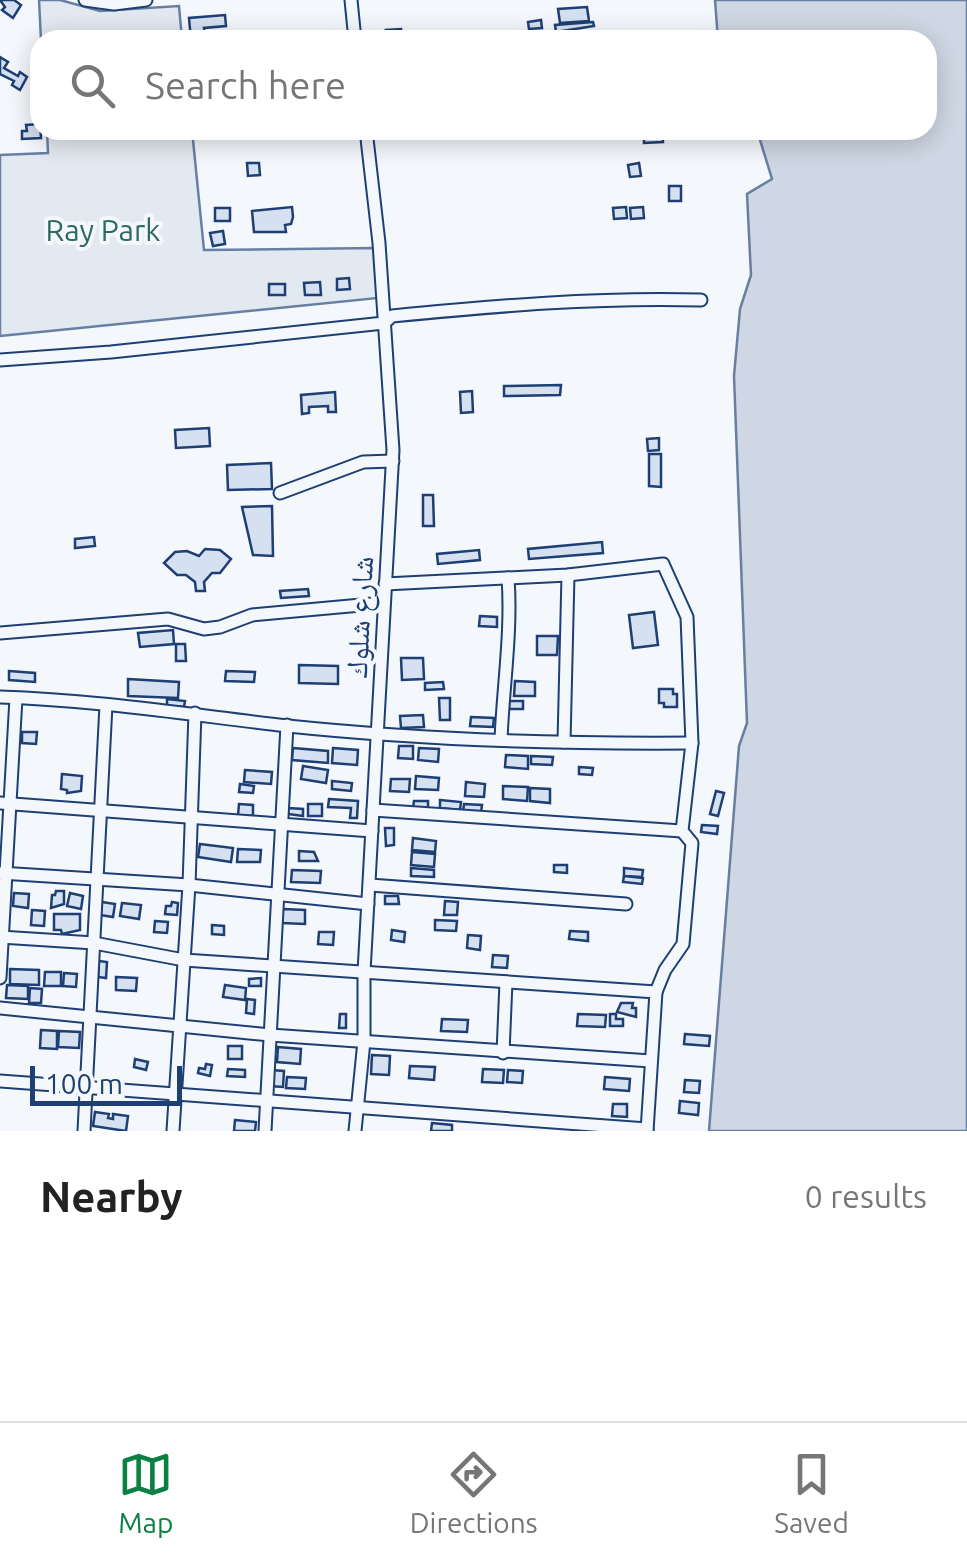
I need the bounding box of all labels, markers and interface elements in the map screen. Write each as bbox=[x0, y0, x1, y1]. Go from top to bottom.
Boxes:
search box bbox=[30, 30, 937, 140]
icon: search bbox=[65, 58, 120, 113]
text: Search here bbox=[145, 64, 346, 106]
park label: Ray Park bbox=[46, 213, 160, 247]
street label: شارع شلوك bbox=[339, 555, 382, 679]
scale bar bbox=[30, 1061, 182, 1106]
text: 100 m bbox=[45, 1068, 123, 1099]
text: Nearby bbox=[40, 1173, 183, 1220]
text: 0 results bbox=[805, 1178, 927, 1214]
tab: Map bbox=[118, 1447, 173, 1538]
tab: Directions bbox=[410, 1447, 538, 1538]
tab: Saved bbox=[774, 1447, 849, 1538]

